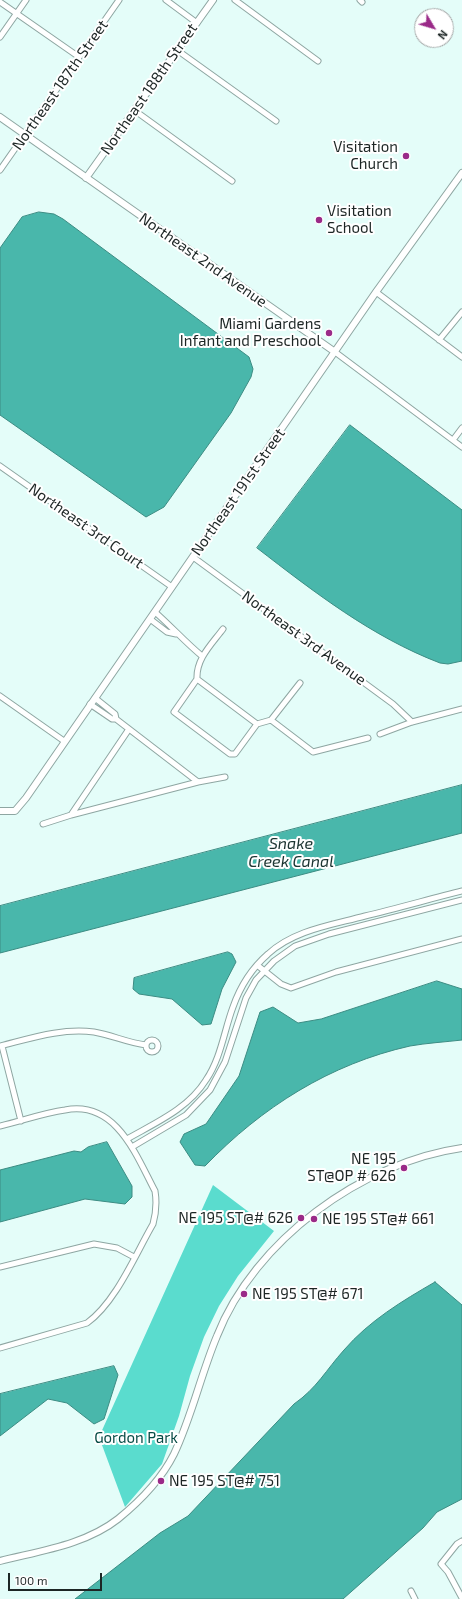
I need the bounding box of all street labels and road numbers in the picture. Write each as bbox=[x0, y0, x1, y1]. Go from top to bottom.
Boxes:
street label: Northeast 187th Street bbox=[8, 16, 112, 154]
street label: Northeast 188th Street bbox=[97, 20, 201, 158]
street label: Northeast 2nd Avenue bbox=[136, 209, 270, 311]
street label: Northeast 191st Street bbox=[187, 425, 289, 559]
street label: Northeast 3rd Court bbox=[25, 480, 147, 572]
street label: Northeast 3rd Avenue bbox=[238, 587, 370, 689]

